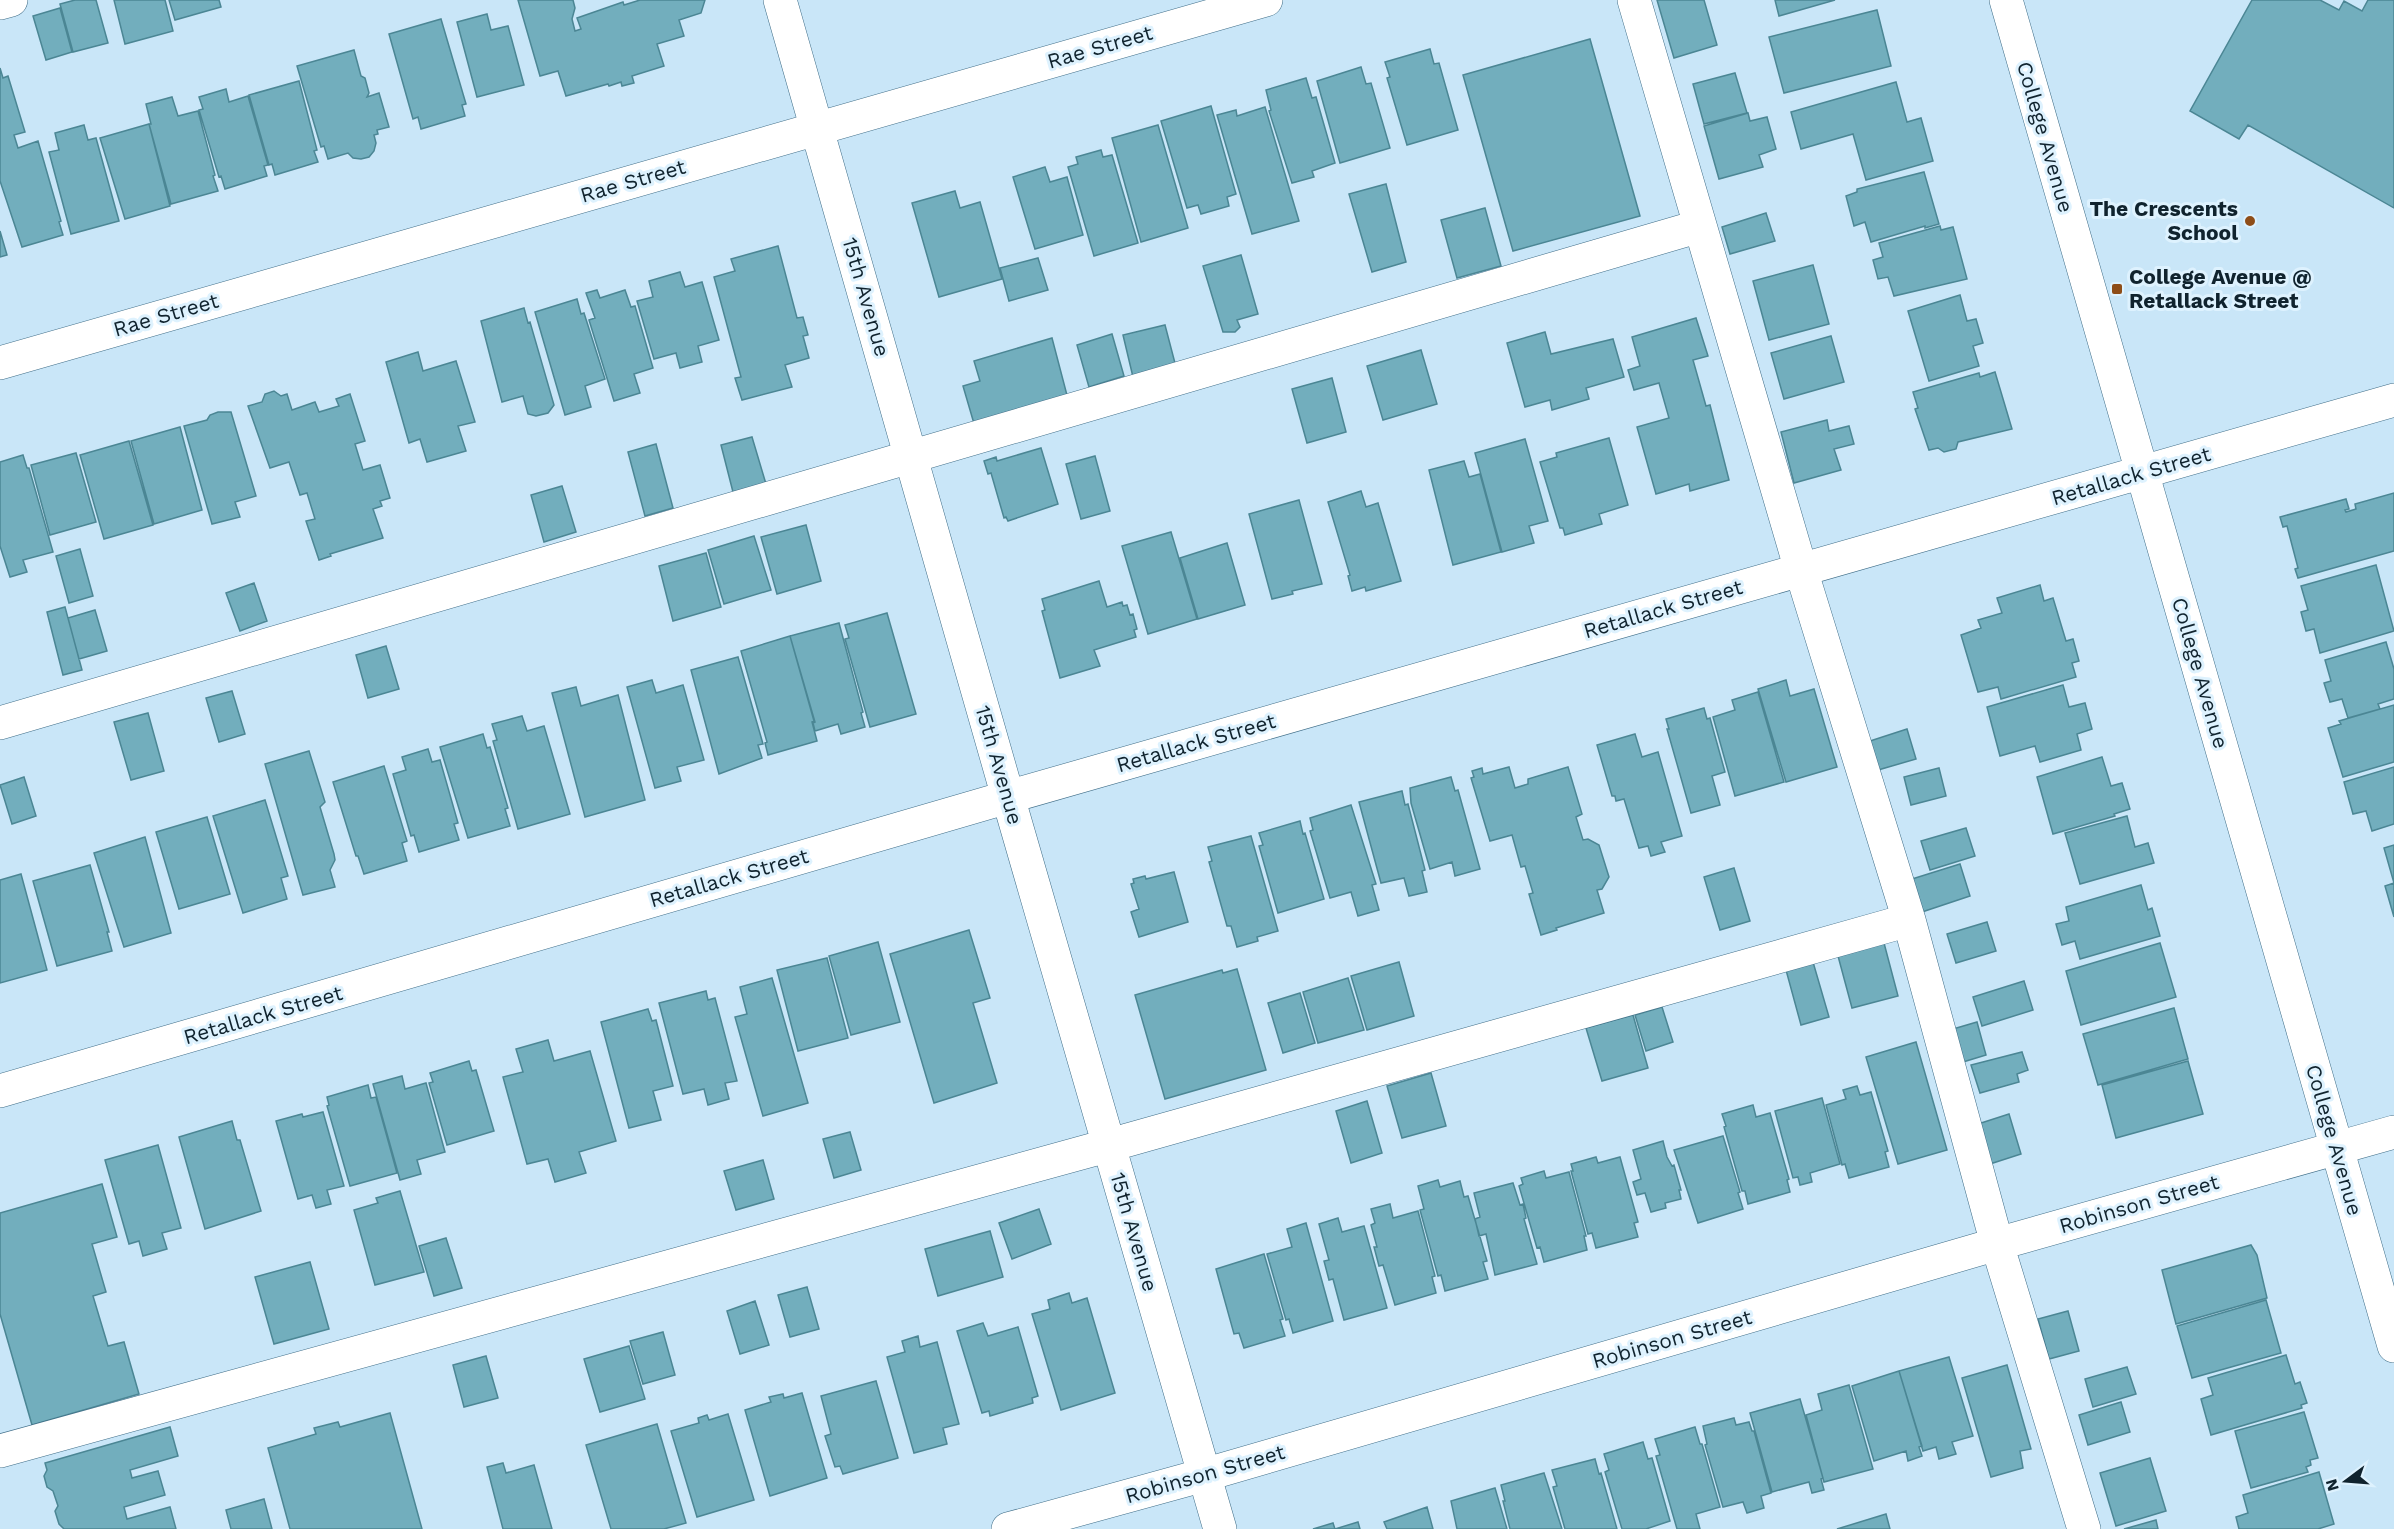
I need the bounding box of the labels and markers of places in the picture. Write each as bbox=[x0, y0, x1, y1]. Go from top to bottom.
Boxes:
place label: The Crescents School bbox=[2089, 196, 2238, 245]
marker: The Crescents School bbox=[2243, 214, 2257, 228]
place label: College Avenue @ Retallack Street bbox=[2129, 264, 2312, 313]
marker: College Avenue @ Retallack Street bbox=[2110, 282, 2124, 296]

